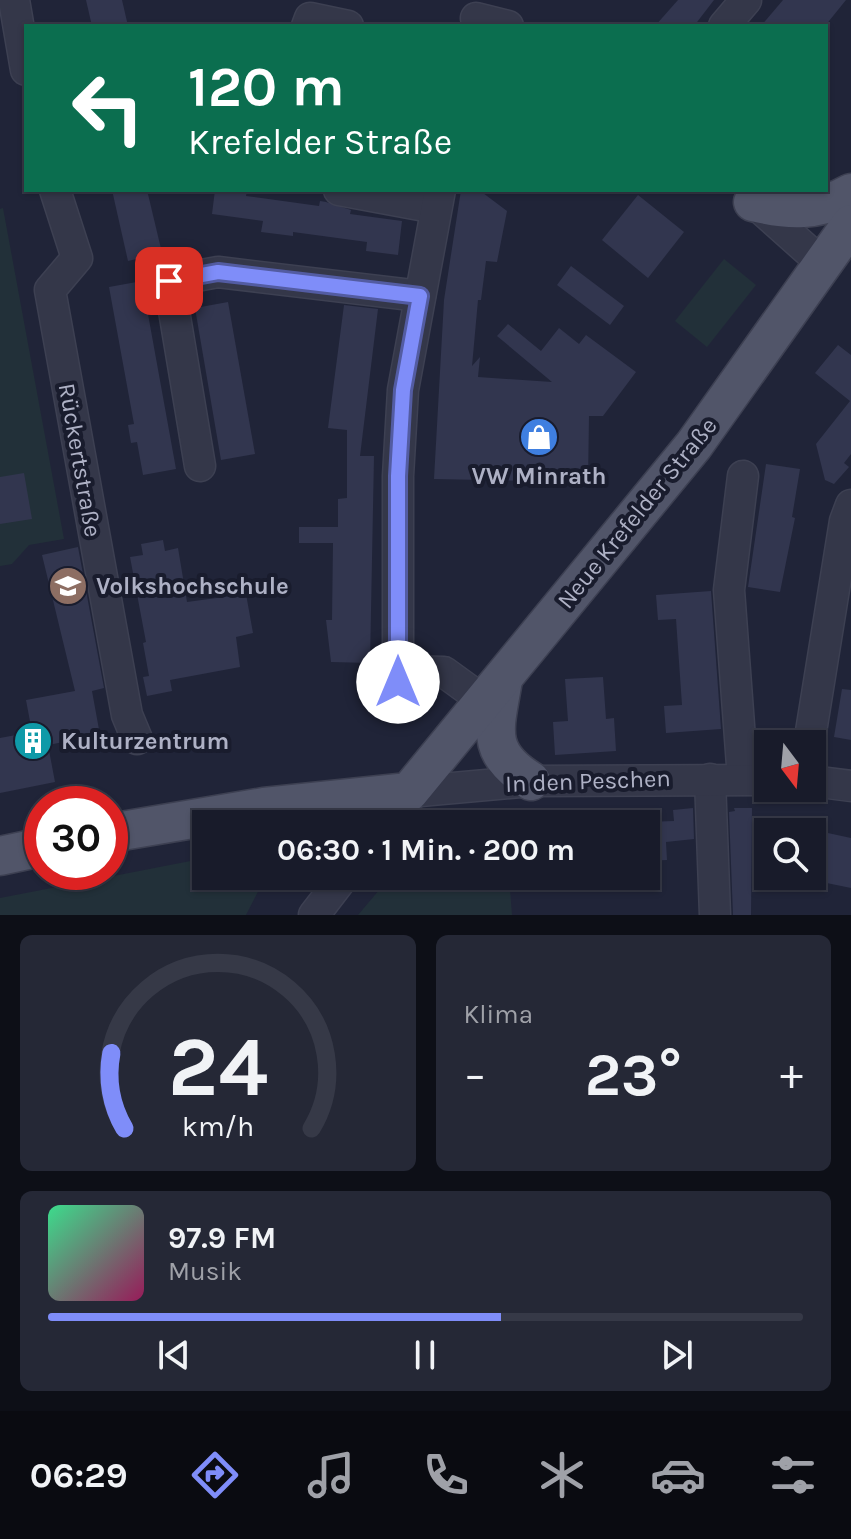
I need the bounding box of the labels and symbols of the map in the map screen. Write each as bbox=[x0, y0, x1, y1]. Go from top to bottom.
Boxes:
pin bbox=[135, 247, 203, 315]
street label: Rückertstraße bbox=[53, 381, 107, 539]
street label: Neue Krefelder Straße bbox=[551, 412, 723, 614]
shop icon: VW Minrath bbox=[518, 416, 560, 458]
place label: VW Minrath bbox=[472, 462, 606, 490]
school or university icon: Volkshochschule bbox=[47, 565, 89, 607]
place label: Volkshochschule bbox=[96, 572, 289, 600]
position arrow bbox=[356, 640, 440, 724]
building icon: Kulturzentrum bbox=[12, 720, 54, 762]
place label: Kulturzentrum bbox=[61, 727, 229, 755]
north arrow bbox=[754, 730, 826, 802]
street label: In den Peschen bbox=[505, 764, 671, 798]
speed limit sign: 30 bbox=[24, 786, 128, 890]

